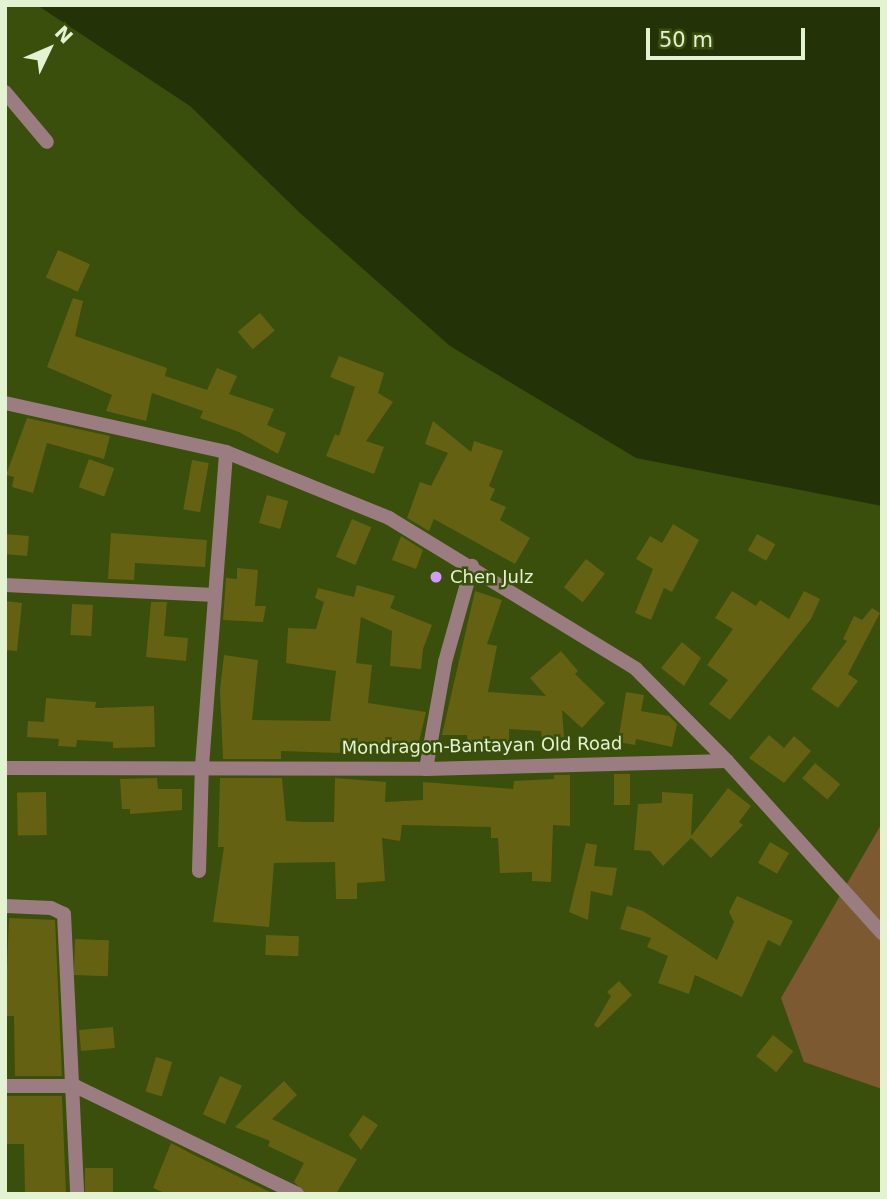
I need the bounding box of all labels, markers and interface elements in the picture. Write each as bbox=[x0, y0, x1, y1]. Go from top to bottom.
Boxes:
north arrow bbox=[14, 14, 84, 84]
scale bar bbox=[649, 14, 808, 58]
text: N bbox=[51, 21, 78, 48]
text: 50 m bbox=[659, 28, 713, 52]
place label: Chen Julz bbox=[450, 566, 533, 588]
marker: Chen Julz bbox=[428, 569, 444, 585]
street label: Mondragon-Bantayan Old Road bbox=[341, 733, 623, 759]

